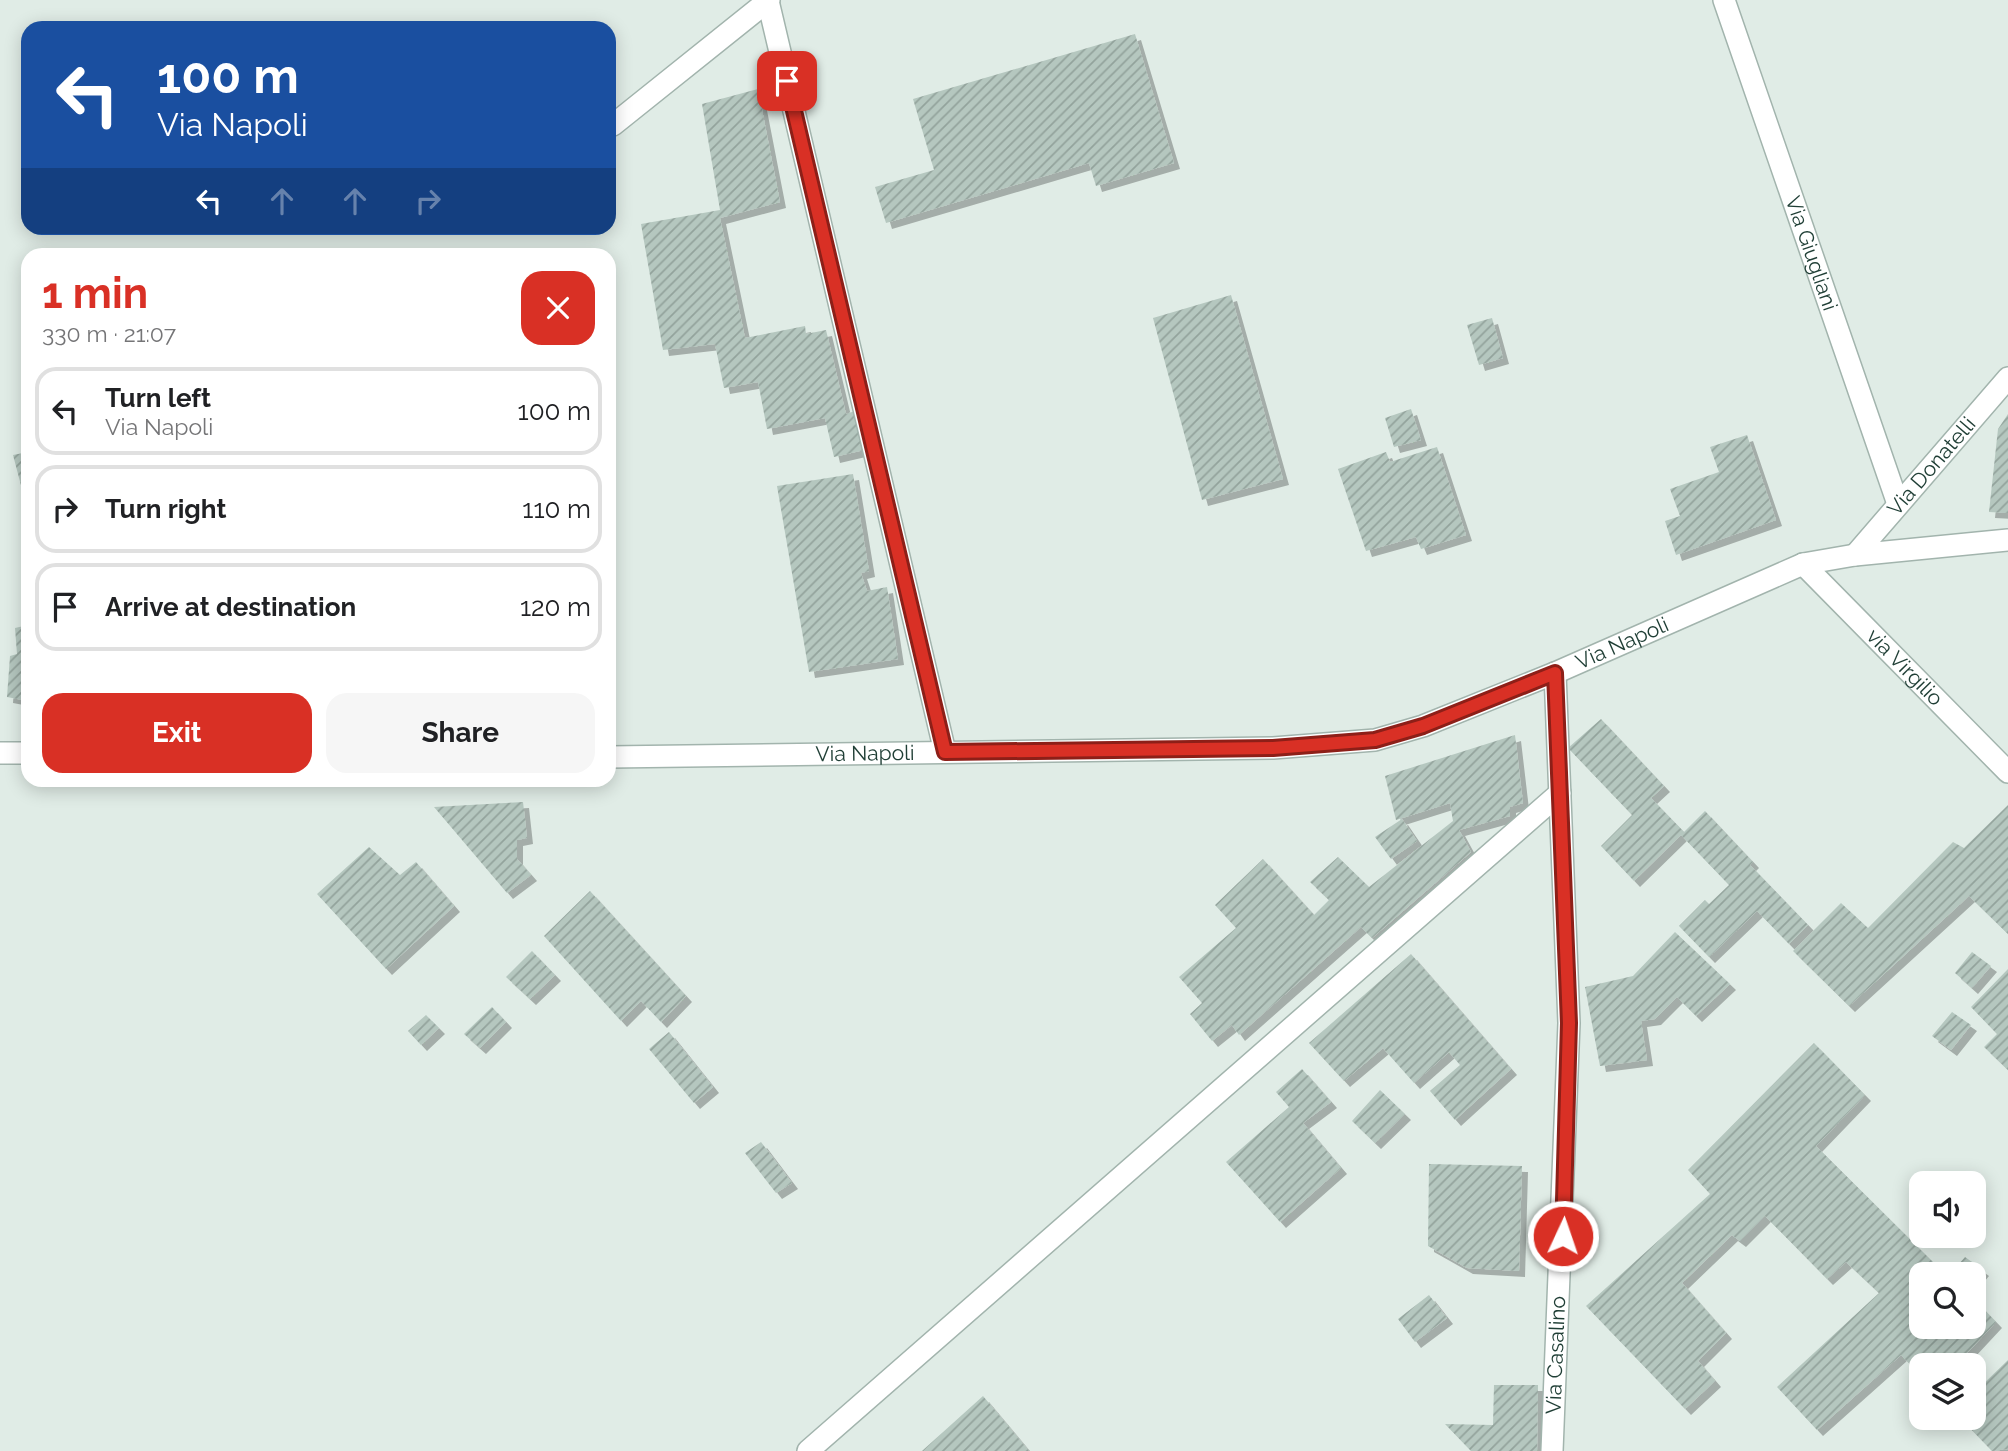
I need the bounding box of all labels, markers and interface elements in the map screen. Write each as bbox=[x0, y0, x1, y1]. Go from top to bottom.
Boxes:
text: 100 m bbox=[157, 47, 299, 104]
icon: left bbox=[42, 49, 133, 140]
pin bbox=[757, 51, 817, 111]
icon: arrive bbox=[768, 62, 806, 100]
text: Via Napoli bbox=[157, 106, 308, 143]
icon: left bbox=[190, 182, 228, 220]
icon: ahead bbox=[263, 182, 301, 220]
icon: ahead bbox=[336, 182, 374, 220]
icon: right bbox=[409, 182, 447, 220]
street label: Via Giugliani bbox=[1781, 193, 1843, 314]
text: 1 min bbox=[42, 269, 148, 318]
button: close bbox=[521, 271, 595, 345]
text: 330 m · 21:07 bbox=[42, 320, 176, 347]
text: Turn left bbox=[105, 383, 211, 413]
icon: left bbox=[46, 392, 84, 430]
text: 100 m bbox=[518, 396, 591, 426]
street label: Via Donatelli bbox=[1882, 412, 1980, 520]
text: Via Napoli bbox=[105, 413, 213, 440]
icon: right bbox=[46, 490, 84, 528]
text: Turn right bbox=[105, 494, 226, 524]
text: 110 m bbox=[522, 494, 591, 524]
icon: arrive bbox=[46, 588, 84, 626]
text: Arrive at destination bbox=[105, 592, 356, 622]
text: 120 m bbox=[520, 592, 591, 622]
street label: Via Napoli bbox=[1572, 612, 1672, 674]
street label: via Virgilio bbox=[1862, 623, 1948, 711]
button: Exit bbox=[42, 693, 312, 773]
button: Share bbox=[326, 693, 595, 773]
street label: Via Napoli bbox=[815, 740, 915, 766]
map controls bbox=[1909, 1171, 1986, 1430]
button: sound bbox=[1909, 1171, 1986, 1248]
position arrow bbox=[1526, 1199, 1600, 1273]
button: search bbox=[1909, 1262, 1986, 1339]
street label: Via Casalino bbox=[1540, 1296, 1570, 1415]
button: layers bbox=[1909, 1353, 1986, 1430]

